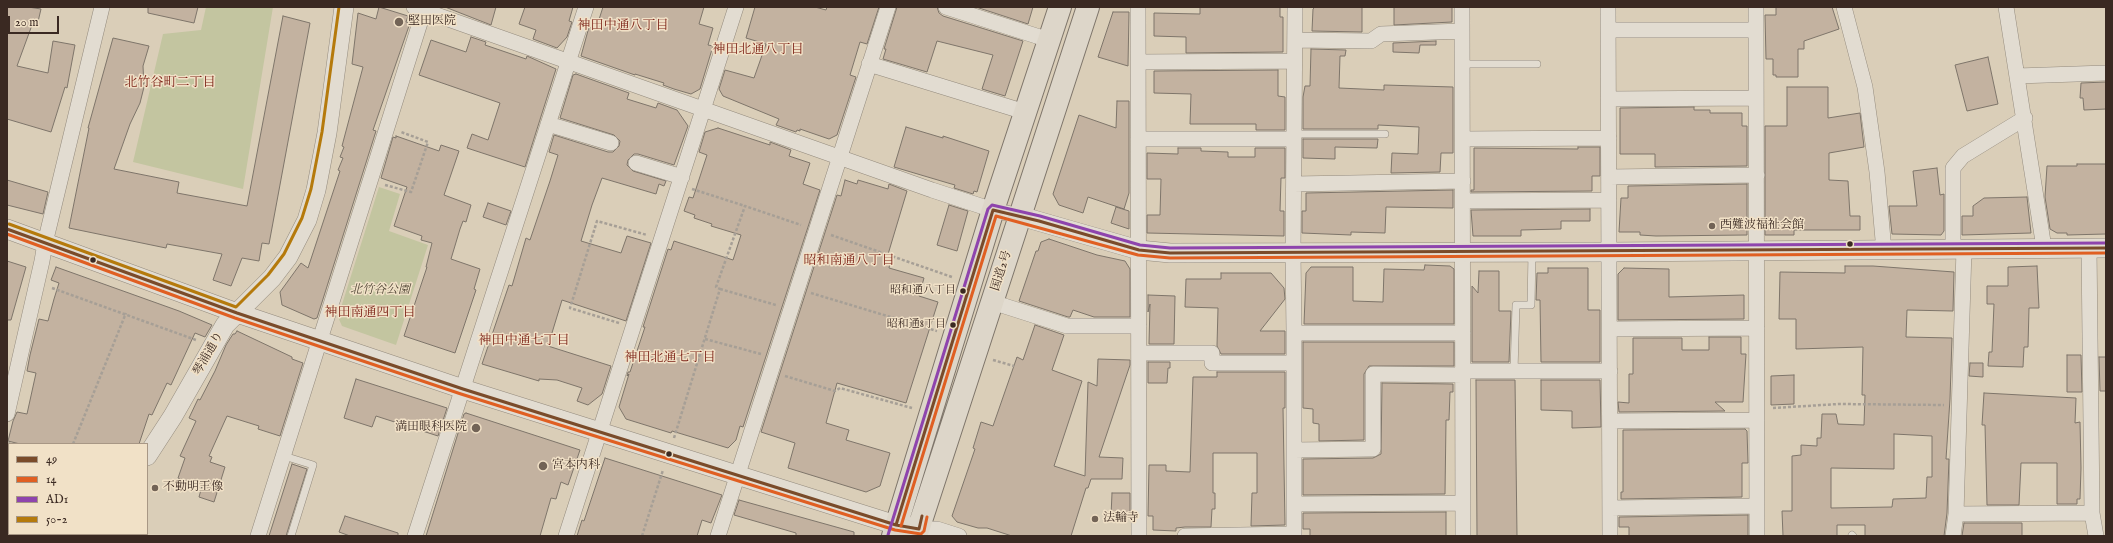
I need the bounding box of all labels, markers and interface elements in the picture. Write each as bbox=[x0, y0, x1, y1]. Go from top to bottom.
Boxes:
scale bar bbox=[10, 8, 61, 34]
text: 20 m bbox=[15, 15, 38, 30]
place label: 堅田医院 bbox=[408, 15, 456, 29]
marker: 堅田医院 bbox=[393, 16, 405, 28]
district label: 神田中通八丁目 bbox=[578, 18, 668, 34]
district label: 神田北通八丁目 bbox=[713, 42, 803, 58]
district label: 北竹谷町二丁目 bbox=[125, 75, 215, 91]
place label: 西難波福祉会館 bbox=[1720, 219, 1804, 233]
marker: 西難波福祉会館 bbox=[1707, 221, 1717, 231]
unlabelled marker bbox=[1845, 239, 1855, 249]
street label: 国道2号 bbox=[989, 249, 1015, 293]
district label: 昭和南通八丁目 bbox=[804, 253, 894, 269]
unlabelled marker bbox=[88, 255, 98, 265]
park label: 北竹谷公園 bbox=[350, 284, 410, 298]
place label: 昭和通八丁目 bbox=[890, 284, 956, 298]
marker: 昭和通八丁目 bbox=[958, 286, 968, 296]
district label: 神田南通四丁目 bbox=[325, 305, 415, 321]
place label: 昭和通8丁目 bbox=[887, 318, 946, 332]
marker: 昭和通8丁目 bbox=[948, 320, 958, 330]
street label: 琴浦通り bbox=[191, 330, 227, 378]
district label: 神田中通七丁目 bbox=[479, 333, 569, 349]
district label: 神田北通七丁目 bbox=[625, 350, 715, 366]
place label: 満田眼科医院 bbox=[395, 421, 467, 435]
marker: 満田眼科医院 bbox=[470, 422, 482, 434]
legend bbox=[8, 443, 148, 535]
unlabelled marker bbox=[664, 449, 674, 459]
text: 49 bbox=[46, 452, 57, 467]
place label: 宮本内科 bbox=[552, 459, 600, 473]
marker: 宮本内科 bbox=[537, 460, 549, 472]
text: 14 bbox=[46, 472, 56, 487]
place label: 不動明王像 bbox=[163, 481, 223, 495]
marker: 不動明王像 bbox=[150, 483, 160, 493]
text: AD1 bbox=[46, 492, 68, 507]
text: 50-2 bbox=[46, 512, 67, 527]
place label: 法輪寺 bbox=[1103, 512, 1139, 526]
marker: 法輪寺 bbox=[1090, 514, 1100, 524]

